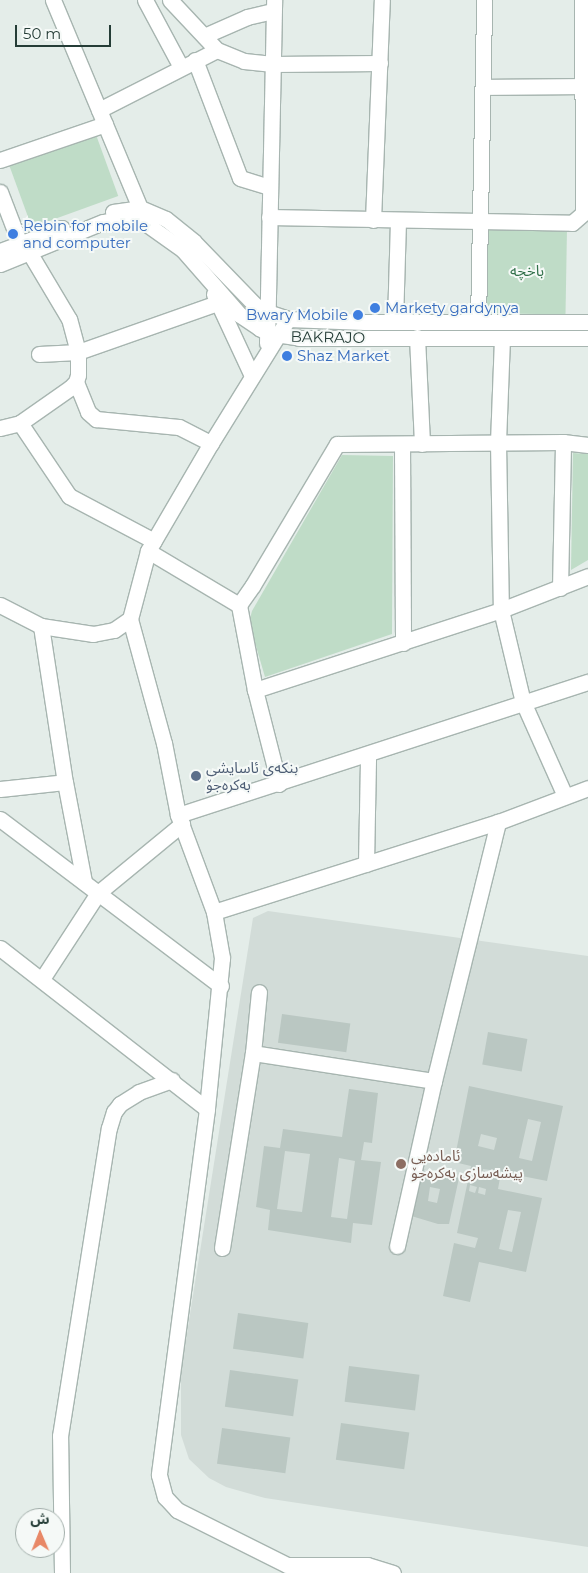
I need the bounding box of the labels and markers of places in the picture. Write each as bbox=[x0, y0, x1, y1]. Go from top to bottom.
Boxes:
place label: Rebin for mobile and computer bbox=[23, 216, 148, 251]
marker: Rebin for mobile and computer bbox=[7, 228, 19, 240]
place label: Markety gardynya bbox=[385, 299, 519, 317]
marker: Markety gardynya bbox=[369, 302, 381, 314]
place label: Bwary Mobile bbox=[246, 306, 348, 324]
marker: Bwary Mobile bbox=[352, 309, 364, 321]
place label: Shaz Market bbox=[297, 347, 390, 365]
marker: Shaz Market bbox=[281, 350, 293, 362]
place label: بنکەی ئاسایشی بەکرەجۆ bbox=[206, 758, 298, 793]
marker: بنکەی ئاسایشی بەکرەجۆ bbox=[190, 770, 202, 782]
place label: ئامادەیی پیشەسازی بەکرەجۆ bbox=[411, 1146, 523, 1181]
marker: ئامادەیی پیشەسازی بەکرەجۆ bbox=[395, 1158, 407, 1170]

